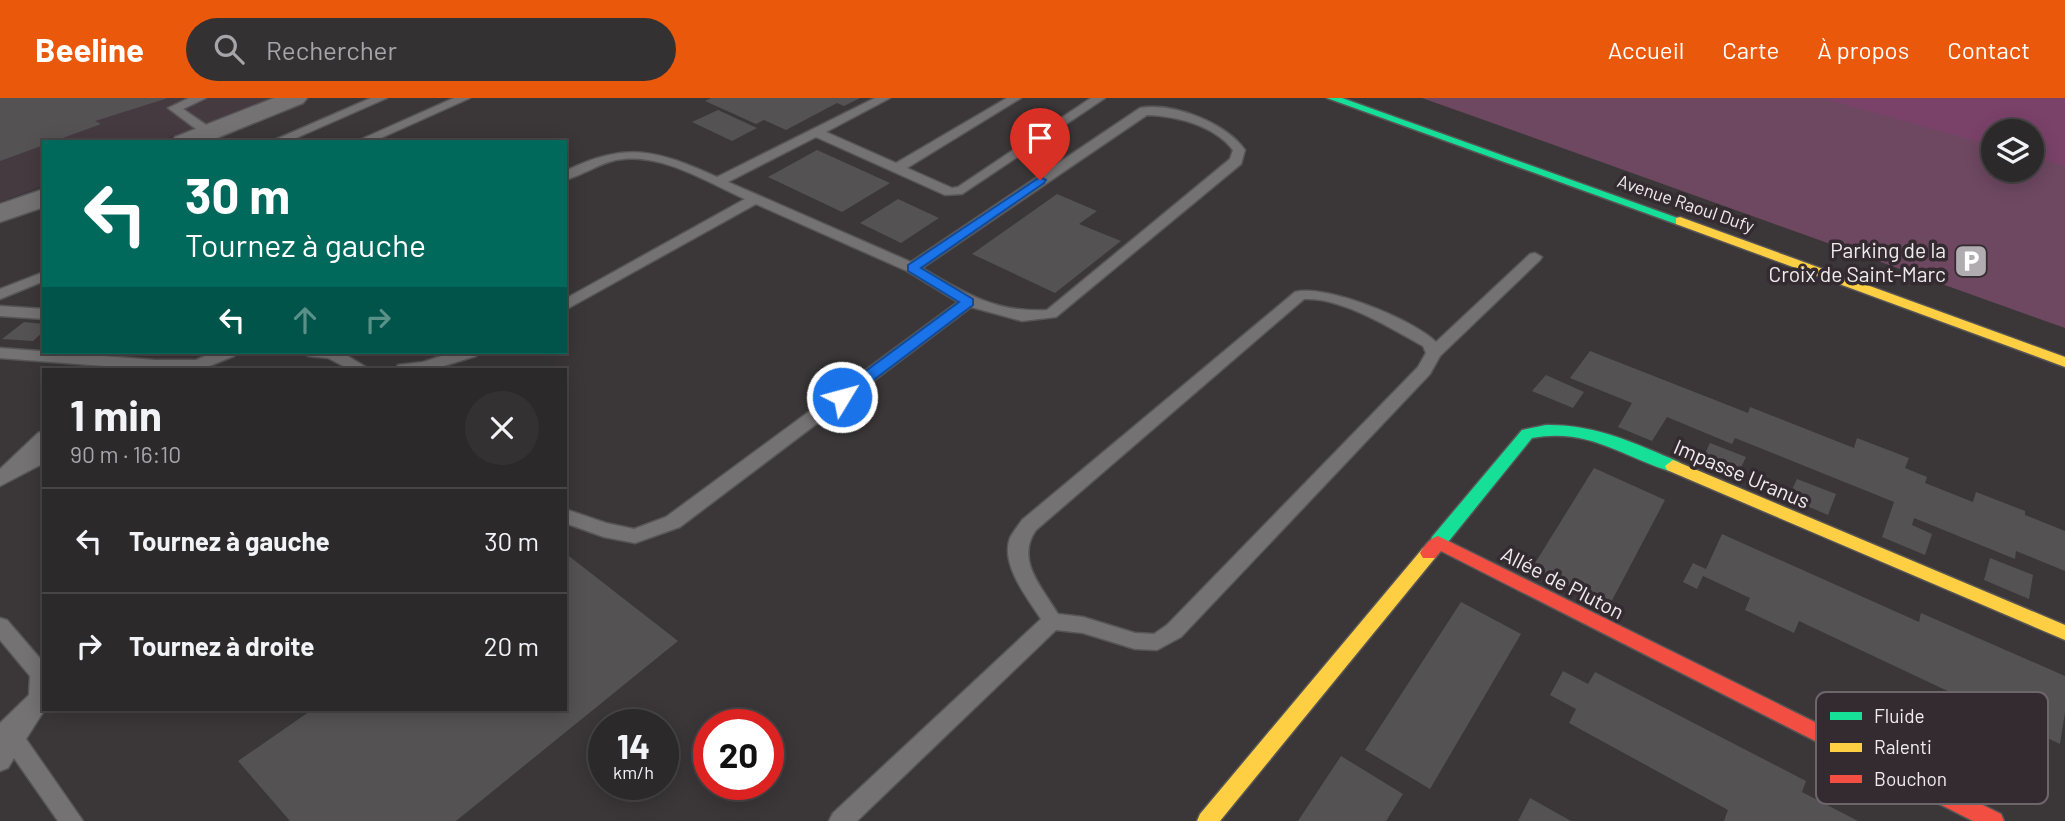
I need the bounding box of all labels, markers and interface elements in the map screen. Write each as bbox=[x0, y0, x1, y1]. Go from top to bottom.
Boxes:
search box bbox=[186, 18, 676, 81]
text: Beeline bbox=[35, 29, 144, 69]
icon: search bbox=[210, 30, 248, 68]
text: Rechercher bbox=[266, 34, 397, 65]
text: Accueil bbox=[1608, 35, 1684, 64]
text: Carte bbox=[1722, 35, 1779, 64]
text: À propos bbox=[1817, 35, 1909, 64]
text: Contact bbox=[1947, 35, 2030, 64]
pin bbox=[1010, 108, 1070, 180]
icon: arrive bbox=[1021, 119, 1059, 157]
map controls bbox=[1981, 119, 2044, 182]
button: layers bbox=[1981, 119, 2044, 182]
text: 30 m bbox=[185, 165, 290, 224]
icon: left bbox=[70, 168, 161, 259]
street label: Avenue Raoul Dufy bbox=[1615, 169, 1757, 237]
text: Tournez à gauche bbox=[185, 225, 426, 263]
place label: Parking de la Croix de Saint-Marc bbox=[1768, 237, 1946, 286]
parking icon: Parking de la Croix de Saint-Marc bbox=[1952, 242, 1990, 280]
icon: left bbox=[213, 301, 251, 339]
icon: ahead bbox=[286, 301, 324, 339]
icon: right bbox=[359, 301, 397, 339]
position arrow bbox=[805, 360, 879, 434]
text: 1 min bbox=[70, 389, 162, 439]
button: close bbox=[465, 391, 539, 465]
street label: Impasse Uranus bbox=[1670, 433, 1814, 513]
text: 90 m · 16:10 bbox=[70, 440, 181, 468]
icon: left bbox=[70, 522, 108, 560]
text: Tournez à gauche bbox=[129, 525, 330, 556]
text: 30 m bbox=[484, 525, 539, 556]
street label: Allée de Pluton bbox=[1497, 540, 1629, 624]
icon: right bbox=[70, 627, 108, 665]
text: Tournez à droite bbox=[129, 630, 314, 661]
text: 20 m bbox=[484, 630, 539, 661]
legend bbox=[1816, 692, 2048, 804]
text: Fluide bbox=[1874, 704, 1925, 727]
speed limit sign: 20 bbox=[693, 709, 784, 800]
text: 14 bbox=[617, 724, 650, 766]
text: Ralenti bbox=[1874, 735, 1932, 758]
text: km/h bbox=[613, 761, 654, 783]
text: Bouchon bbox=[1874, 767, 1947, 790]

